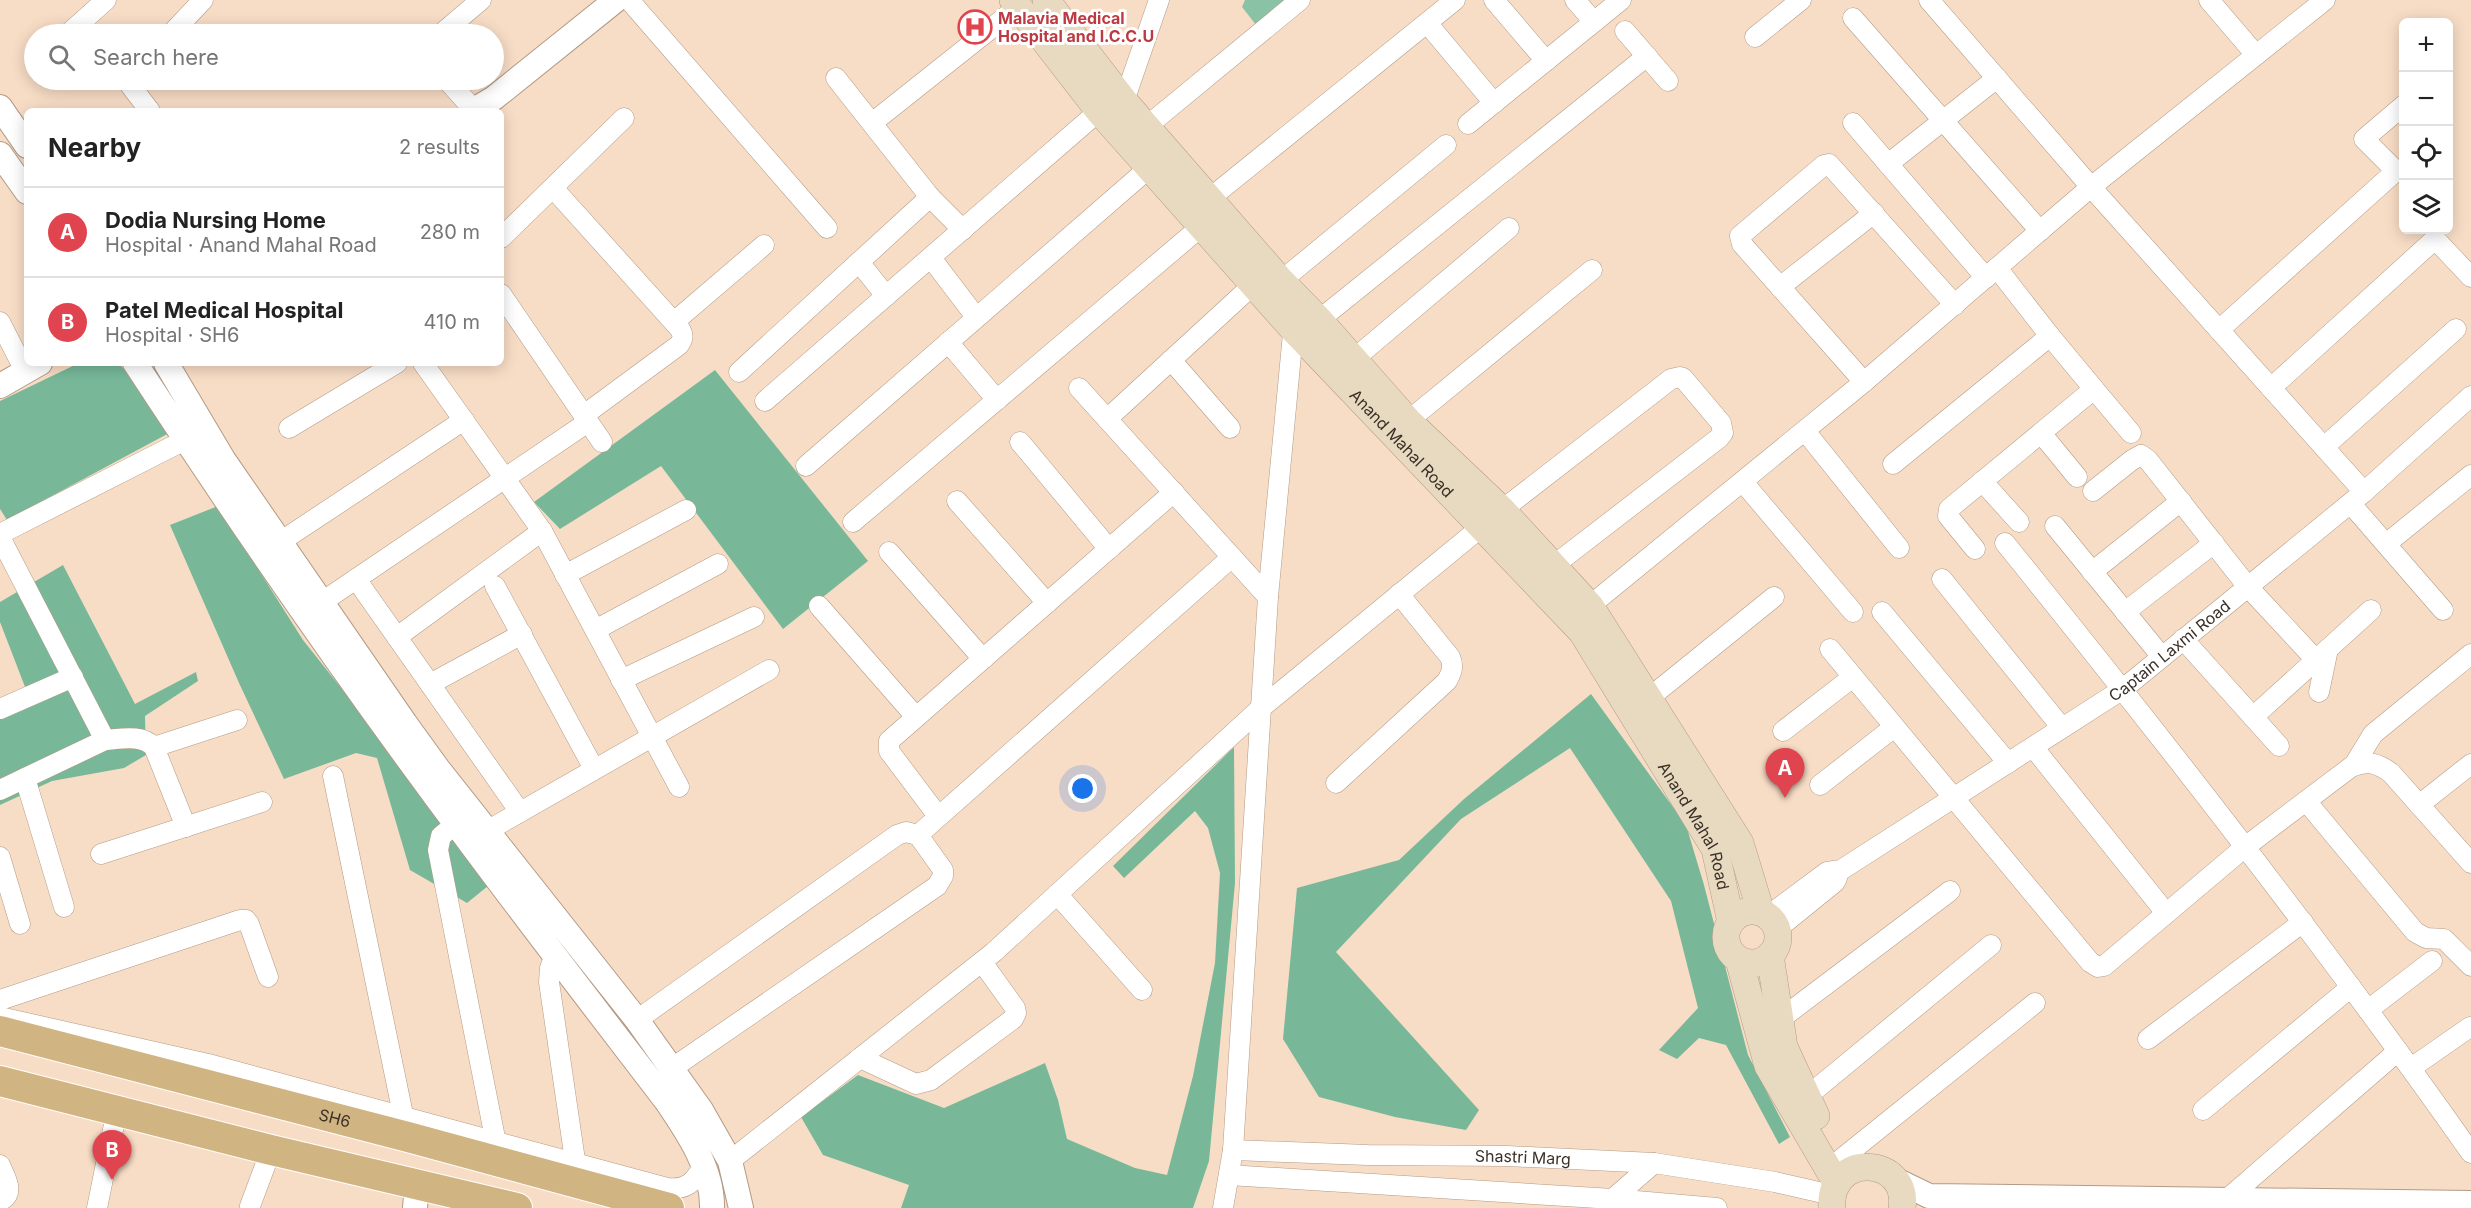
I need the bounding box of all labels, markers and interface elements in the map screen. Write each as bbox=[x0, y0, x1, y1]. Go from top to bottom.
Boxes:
place label: Malavia Medical Hospital and I.C.C.U bbox=[998, 8, 1154, 46]
hospital icon: Malavia Medical Hospital and I.C.C.U bbox=[957, 9, 993, 45]
map controls bbox=[2399, 18, 2453, 234]
button: + bbox=[2399, 18, 2453, 72]
search box bbox=[24, 24, 504, 90]
icon: search bbox=[45, 41, 78, 74]
text: Search here bbox=[93, 44, 219, 70]
button: − bbox=[2399, 72, 2453, 126]
button: locate bbox=[2399, 126, 2453, 180]
text: Nearby bbox=[48, 132, 141, 163]
text: 2 results bbox=[399, 135, 480, 159]
button: layers bbox=[2399, 180, 2453, 234]
text: Dodia Nursing Home bbox=[105, 207, 326, 233]
text: A bbox=[60, 220, 75, 244]
text: 280 m bbox=[420, 220, 480, 244]
text: Hospital · Anand Mahal Road bbox=[105, 233, 377, 257]
text: Patel Medical Hospital bbox=[105, 297, 343, 323]
text: B bbox=[61, 310, 74, 334]
text: 410 m bbox=[424, 310, 480, 334]
text: Hospital · SH6 bbox=[105, 323, 239, 347]
street label: Anand Mahal Road bbox=[1346, 385, 1458, 501]
street label: Captain Laxmi Road bbox=[2105, 596, 2234, 706]
pin: A bbox=[1766, 748, 1804, 798]
street label: Anand Mahal Road bbox=[1654, 758, 1734, 892]
your location bbox=[1068, 774, 1097, 803]
street label: SH6 bbox=[317, 1104, 353, 1132]
pin: B bbox=[92, 1130, 132, 1180]
street label: Shastri Marg bbox=[1475, 1146, 1571, 1169]

